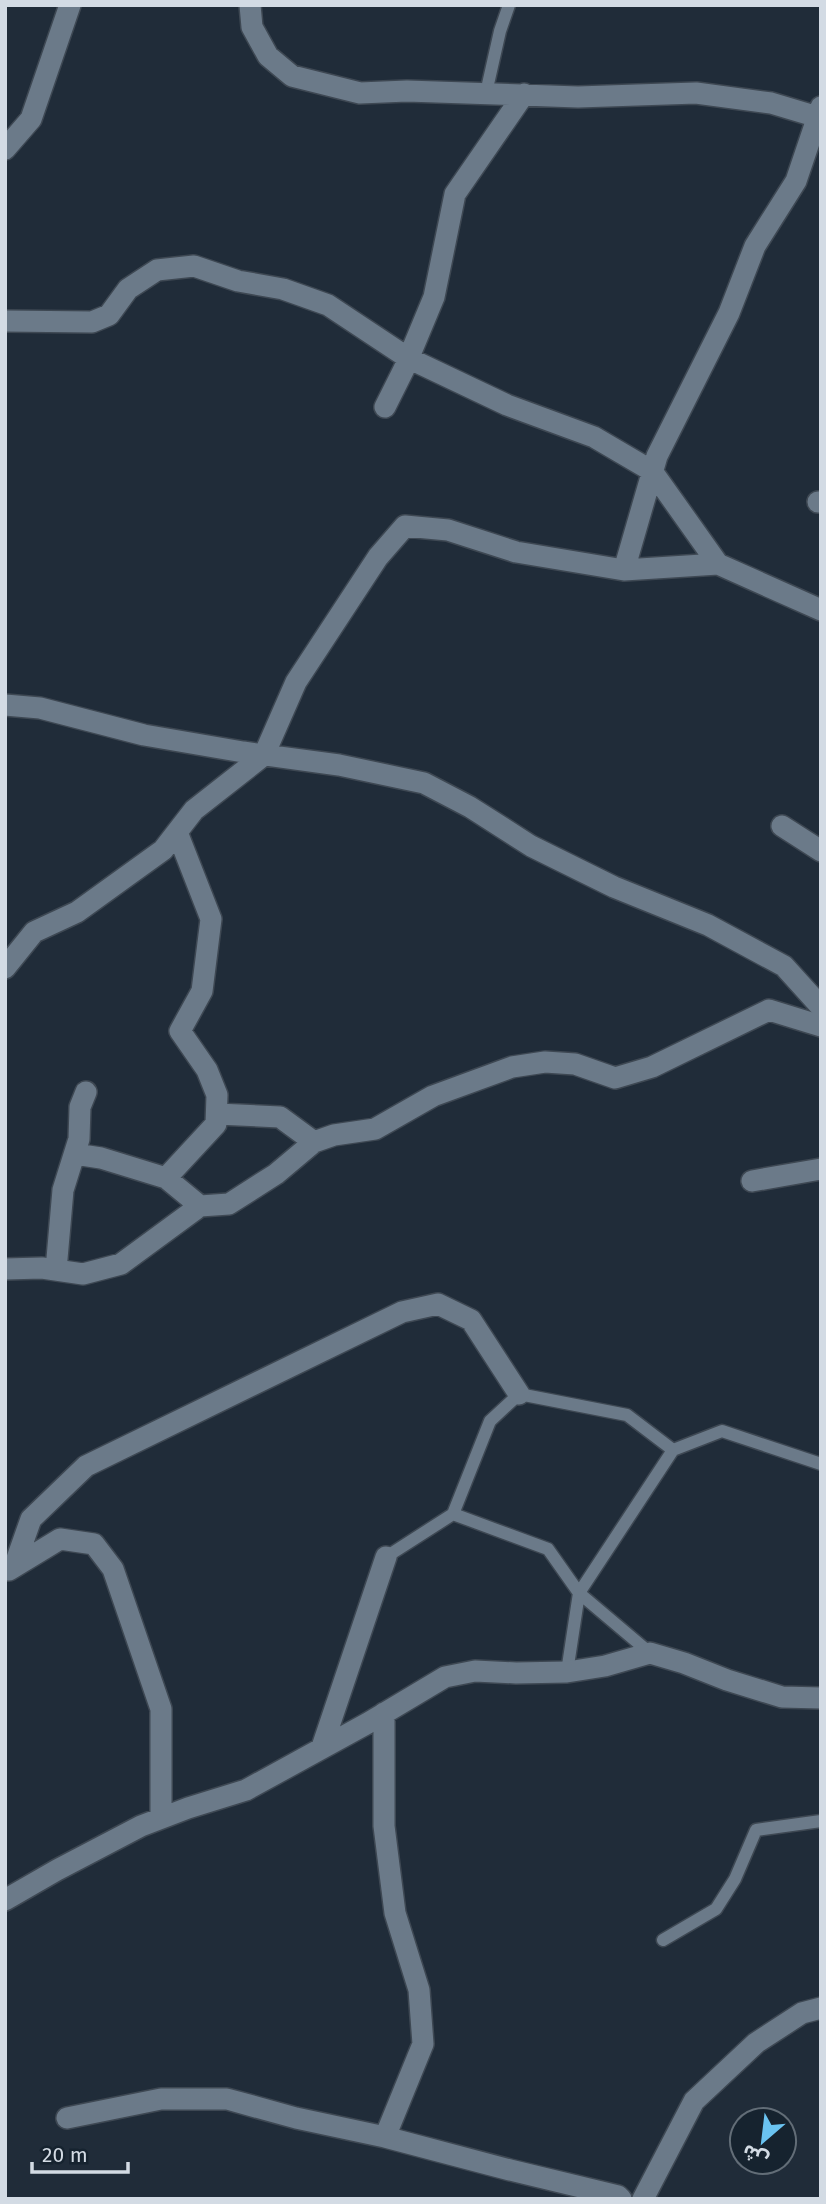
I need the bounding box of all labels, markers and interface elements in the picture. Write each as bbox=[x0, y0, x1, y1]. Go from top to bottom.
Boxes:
north arrow bbox=[728, 2106, 798, 2176]
scale bar bbox=[32, 2130, 128, 2174]
text: ش bbox=[738, 2139, 772, 2172]
text: 20 m bbox=[42, 2142, 88, 2168]

